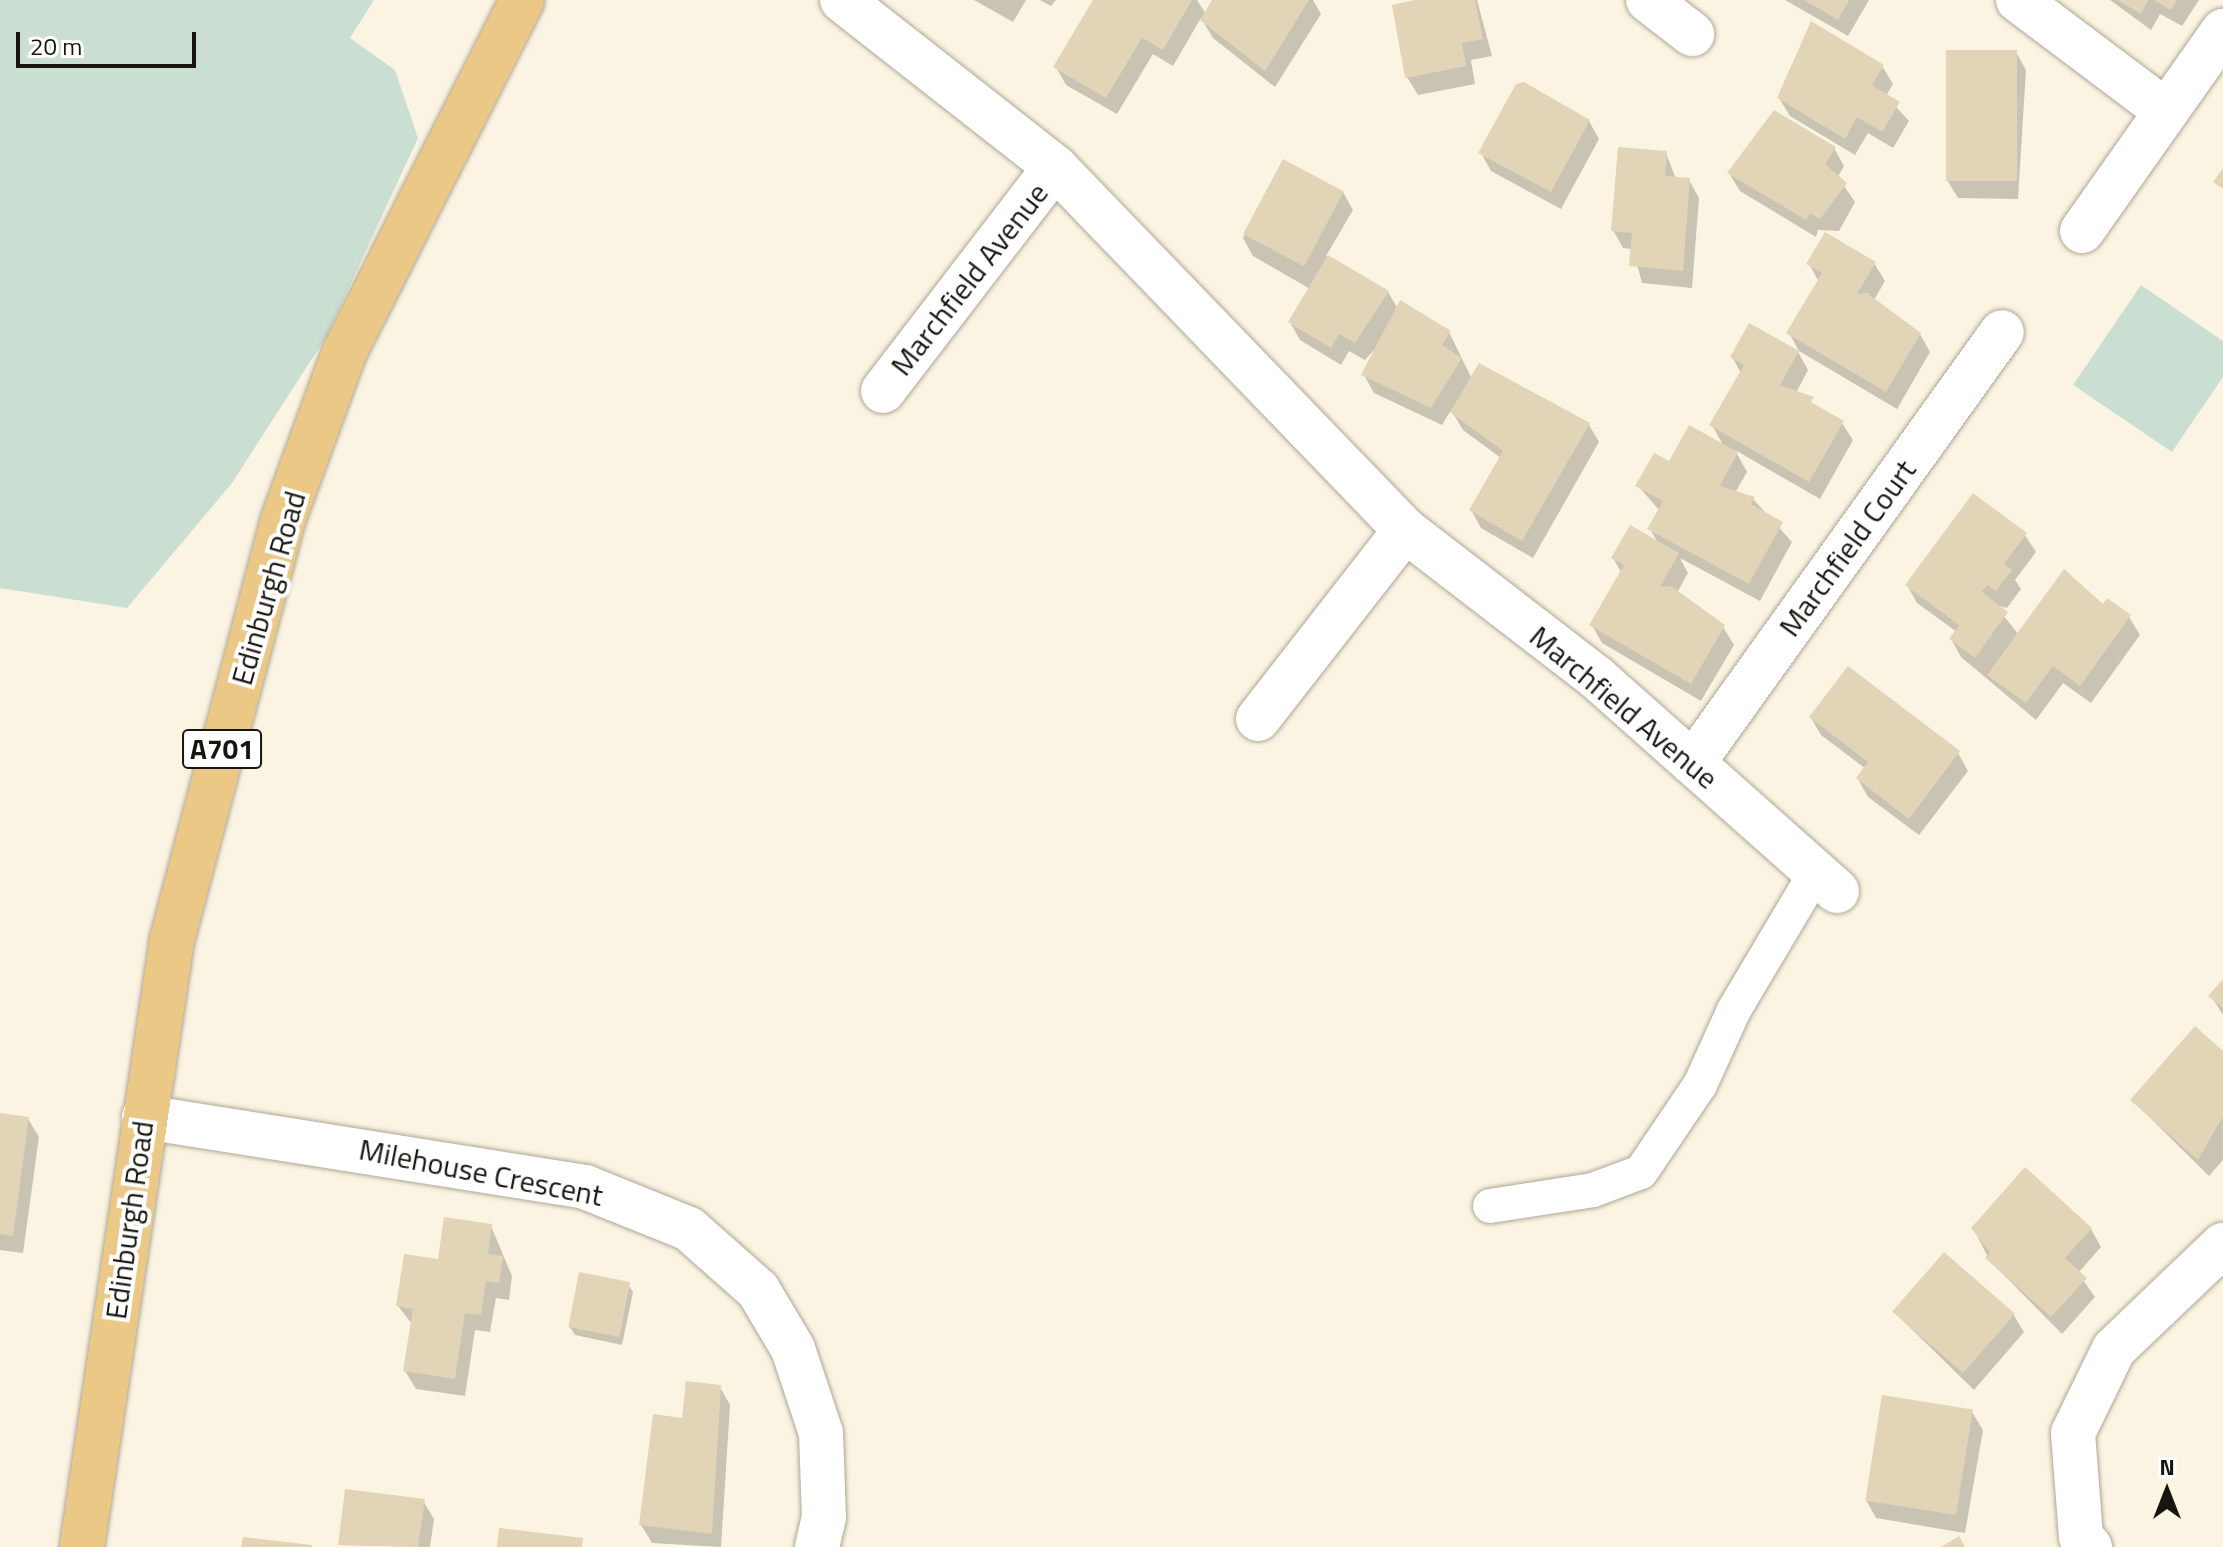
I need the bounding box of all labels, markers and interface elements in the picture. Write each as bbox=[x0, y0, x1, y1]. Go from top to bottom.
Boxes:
scale bar bbox=[20, 16, 200, 66]
text: 20 m bbox=[30, 28, 82, 64]
street label: Marchfield Avenue bbox=[883, 176, 1055, 382]
street label: Marchfield Court bbox=[1771, 453, 1923, 643]
street label: Edinburgh Road bbox=[223, 487, 313, 689]
street label: Marchfield Avenue bbox=[1523, 618, 1725, 796]
road number: A701 bbox=[182, 725, 262, 773]
street label: Edinburgh Road bbox=[97, 1119, 161, 1321]
street label: Milehouse Crescent bbox=[356, 1131, 606, 1213]
text: N bbox=[2159, 1450, 2175, 1484]
north arrow bbox=[2127, 1451, 2207, 1531]

